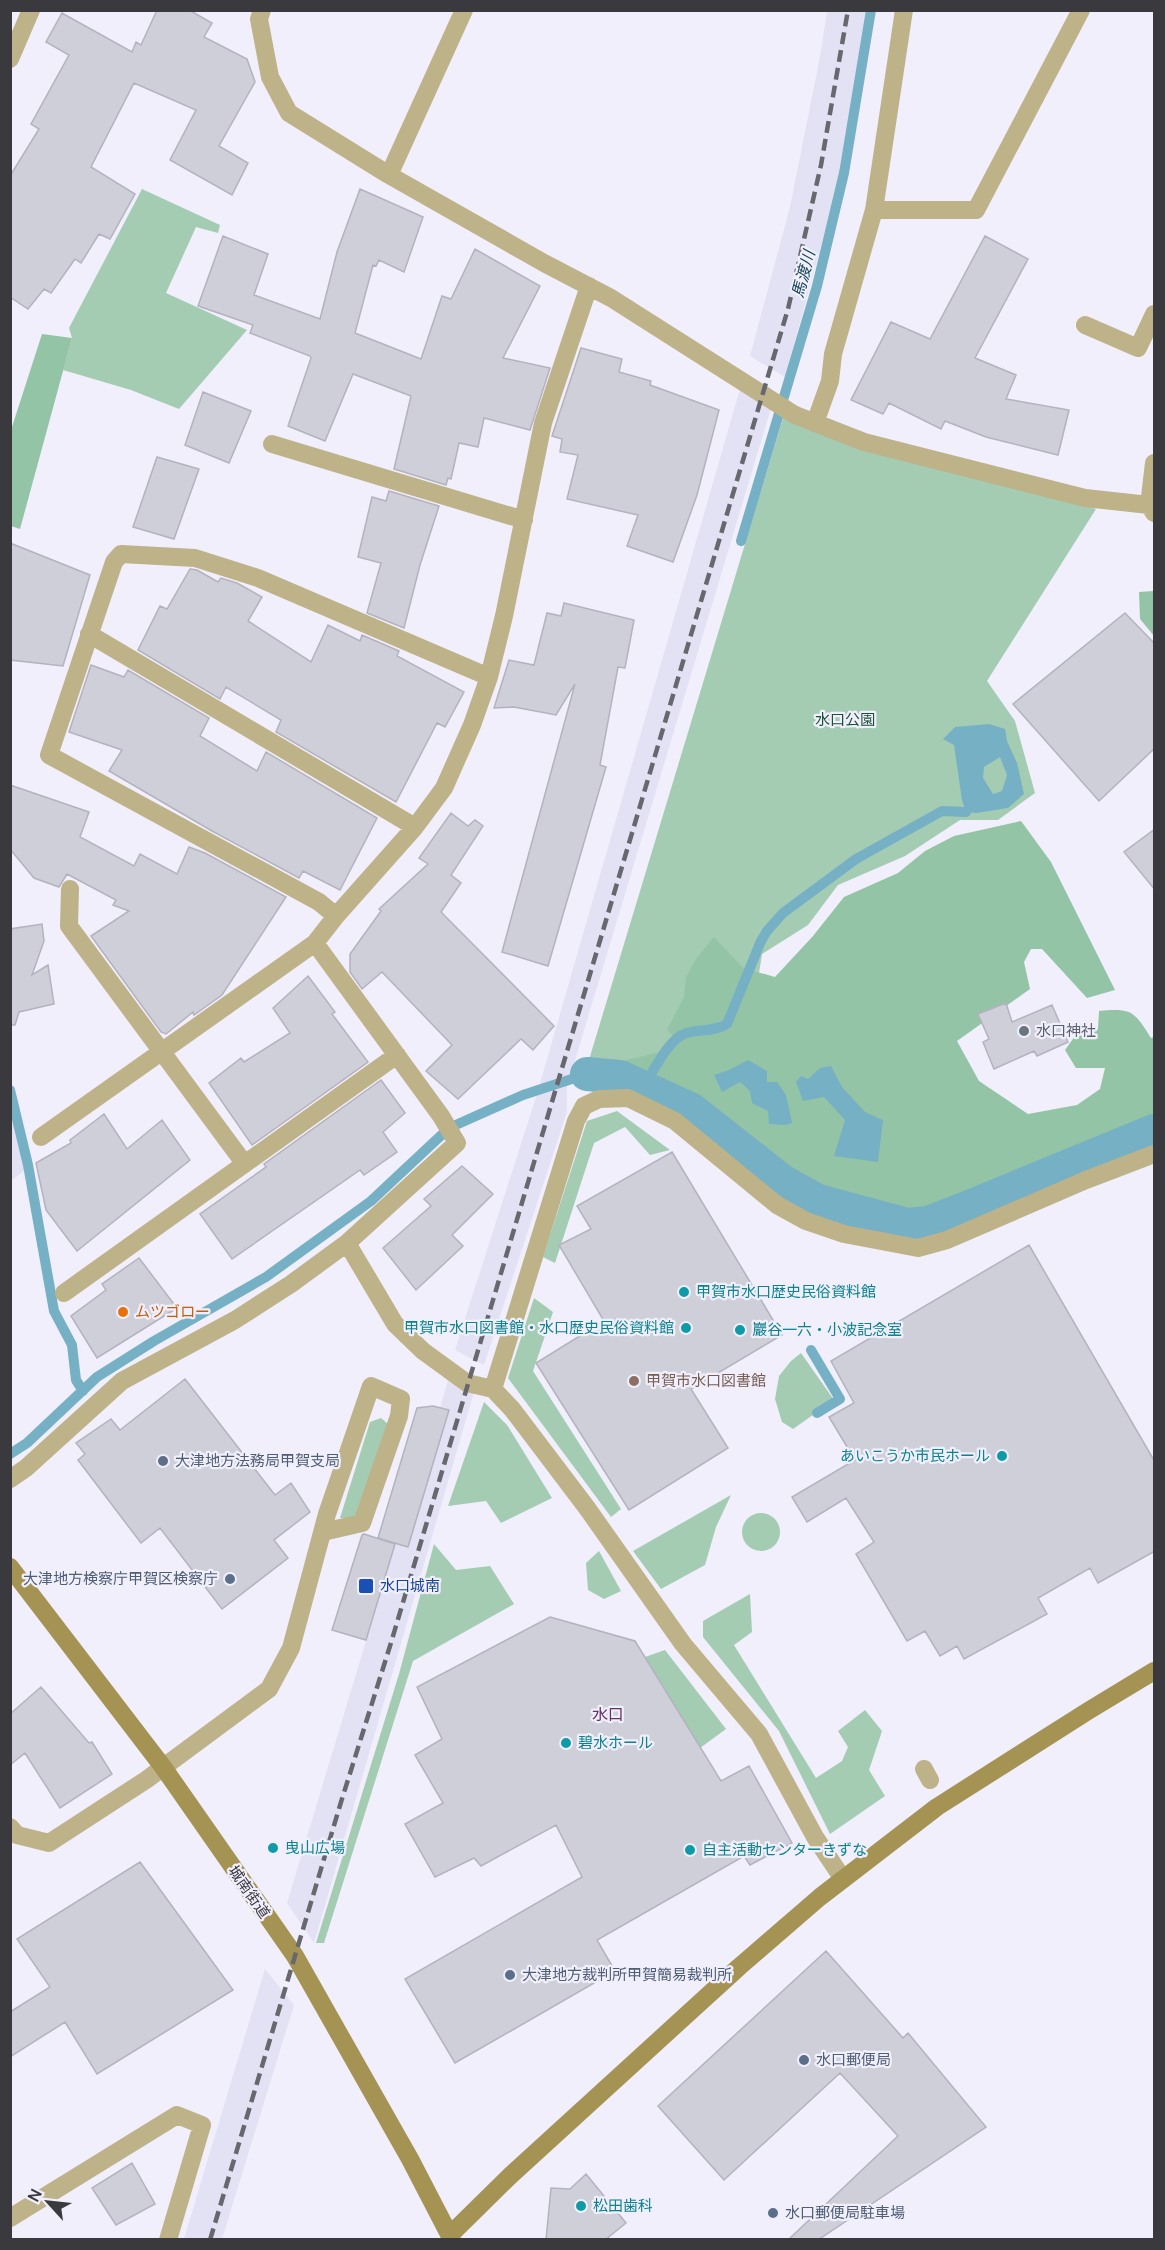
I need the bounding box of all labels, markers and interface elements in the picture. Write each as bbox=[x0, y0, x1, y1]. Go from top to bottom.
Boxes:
water label: 馬渡川 bbox=[786, 246, 820, 300]
park label: 水口公園 bbox=[815, 709, 875, 730]
place label: 水口神社 bbox=[1036, 1020, 1096, 1041]
marker: 水口神社 bbox=[1017, 1024, 1031, 1038]
place label: 甲賀市水口歴史民俗資料館 bbox=[696, 1281, 876, 1302]
marker: 甲賀市水口歴史民俗資料館 bbox=[677, 1285, 691, 1299]
place label: ムツゴロー bbox=[135, 1301, 210, 1322]
marker: ムツゴロー bbox=[116, 1305, 130, 1319]
place label: 甲賀市水口図書館・水口歴史民俗資料館 bbox=[404, 1317, 674, 1338]
place label: 巖谷一六・小波記念室 bbox=[752, 1319, 902, 1340]
marker: 甲賀市水口図書館・水口歴史民俗資料館 bbox=[679, 1321, 693, 1335]
marker: 巖谷一六・小波記念室 bbox=[733, 1323, 747, 1337]
place label: 甲賀市水口図書館 bbox=[646, 1370, 766, 1391]
marker: 甲賀市水口図書館 bbox=[627, 1374, 641, 1388]
place label: あいこうか市民ホール bbox=[840, 1445, 990, 1466]
marker: あいこうか市民ホール bbox=[995, 1449, 1009, 1463]
place label: 大津地方法務局甲賀支局 bbox=[175, 1450, 340, 1471]
marker: 大津地方法務局甲賀支局 bbox=[156, 1454, 170, 1468]
place label: 大津地方検察庁甲賀区検察庁 bbox=[23, 1568, 218, 1589]
marker: 大津地方検察庁甲賀区検察庁 bbox=[223, 1572, 237, 1586]
place label: 水口城南 bbox=[380, 1575, 440, 1596]
marker: 水口城南 bbox=[357, 1577, 375, 1595]
district label: 水口 bbox=[592, 1703, 624, 1725]
place label: 碧水ホール bbox=[578, 1732, 653, 1753]
marker: 碧水ホール bbox=[559, 1736, 573, 1750]
place label: 曳山広場 bbox=[285, 1837, 345, 1858]
place label: 自主活動センターきずな bbox=[702, 1839, 867, 1860]
marker: 曳山広場 bbox=[266, 1841, 280, 1855]
marker: 自主活動センターきずな bbox=[683, 1843, 697, 1857]
street label: 城南街道 bbox=[224, 1861, 275, 1922]
place label: 大津地方裁判所甲賀簡易裁判所 bbox=[522, 1964, 732, 1985]
marker: 大津地方裁判所甲賀簡易裁判所 bbox=[503, 1968, 517, 1982]
place label: 水口郵便局 bbox=[816, 2049, 891, 2070]
marker: 水口郵便局 bbox=[797, 2053, 811, 2067]
north arrow bbox=[18, 2172, 78, 2232]
text: N bbox=[22, 2185, 47, 2205]
place label: 松田歯科 bbox=[593, 2195, 653, 2216]
marker: 松田歯科 bbox=[574, 2199, 588, 2213]
place label: 水口郵便局駐車場 bbox=[785, 2202, 905, 2223]
marker: 水口郵便局駐車場 bbox=[766, 2206, 780, 2220]

